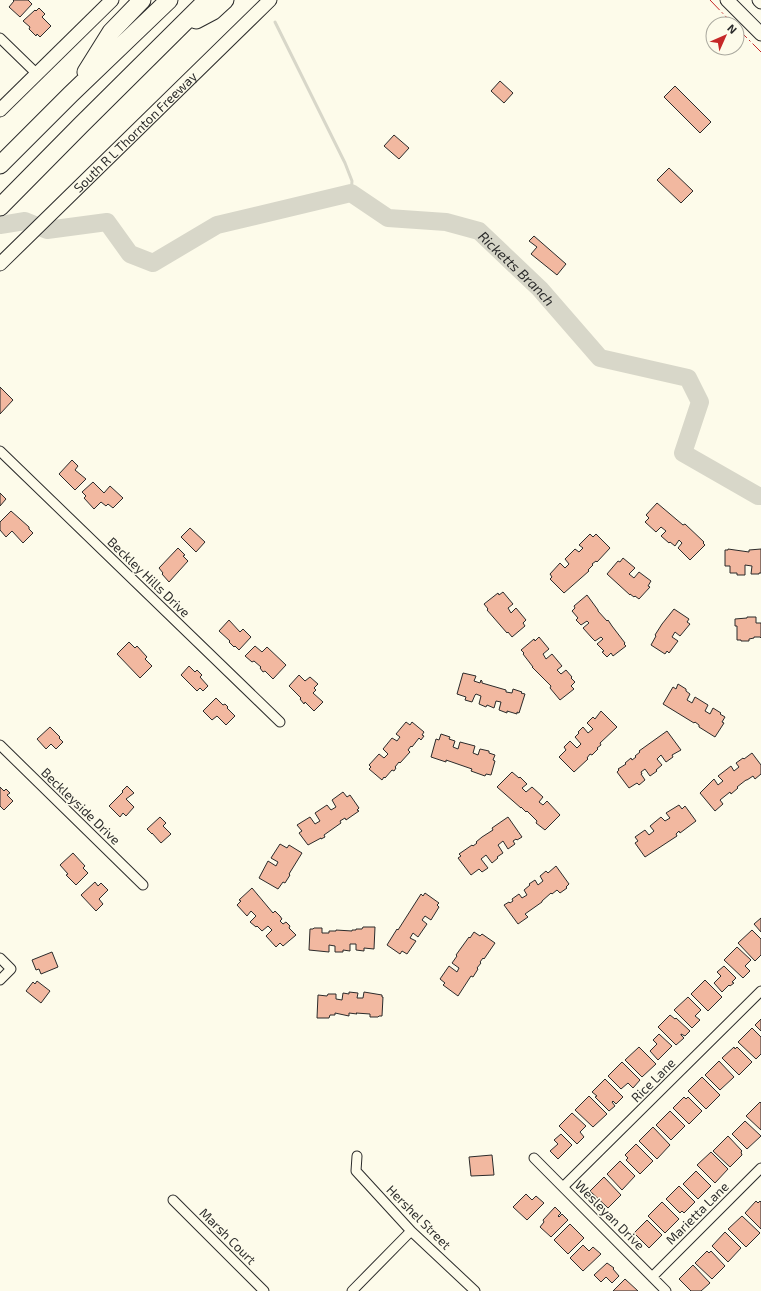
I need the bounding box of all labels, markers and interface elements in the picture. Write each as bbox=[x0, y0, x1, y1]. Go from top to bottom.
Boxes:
north arrow bbox=[705, 16, 745, 56]
text: N bbox=[725, 21, 740, 36]
street label: South R L Thornton Freeway bbox=[70, 68, 200, 196]
water label: Ricketts Branch bbox=[476, 227, 559, 309]
street label: Beckley Hills Drive bbox=[104, 534, 194, 620]
street label: Beckleyside Drive bbox=[38, 764, 124, 848]
street label: Rice Lane bbox=[628, 1055, 678, 1105]
street label: Wesleyan Drive bbox=[572, 1177, 648, 1253]
street label: Marietta Lane bbox=[662, 1178, 732, 1248]
street label: Hershel Street bbox=[383, 1181, 455, 1253]
street label: Marsh Court bbox=[196, 1204, 260, 1268]

